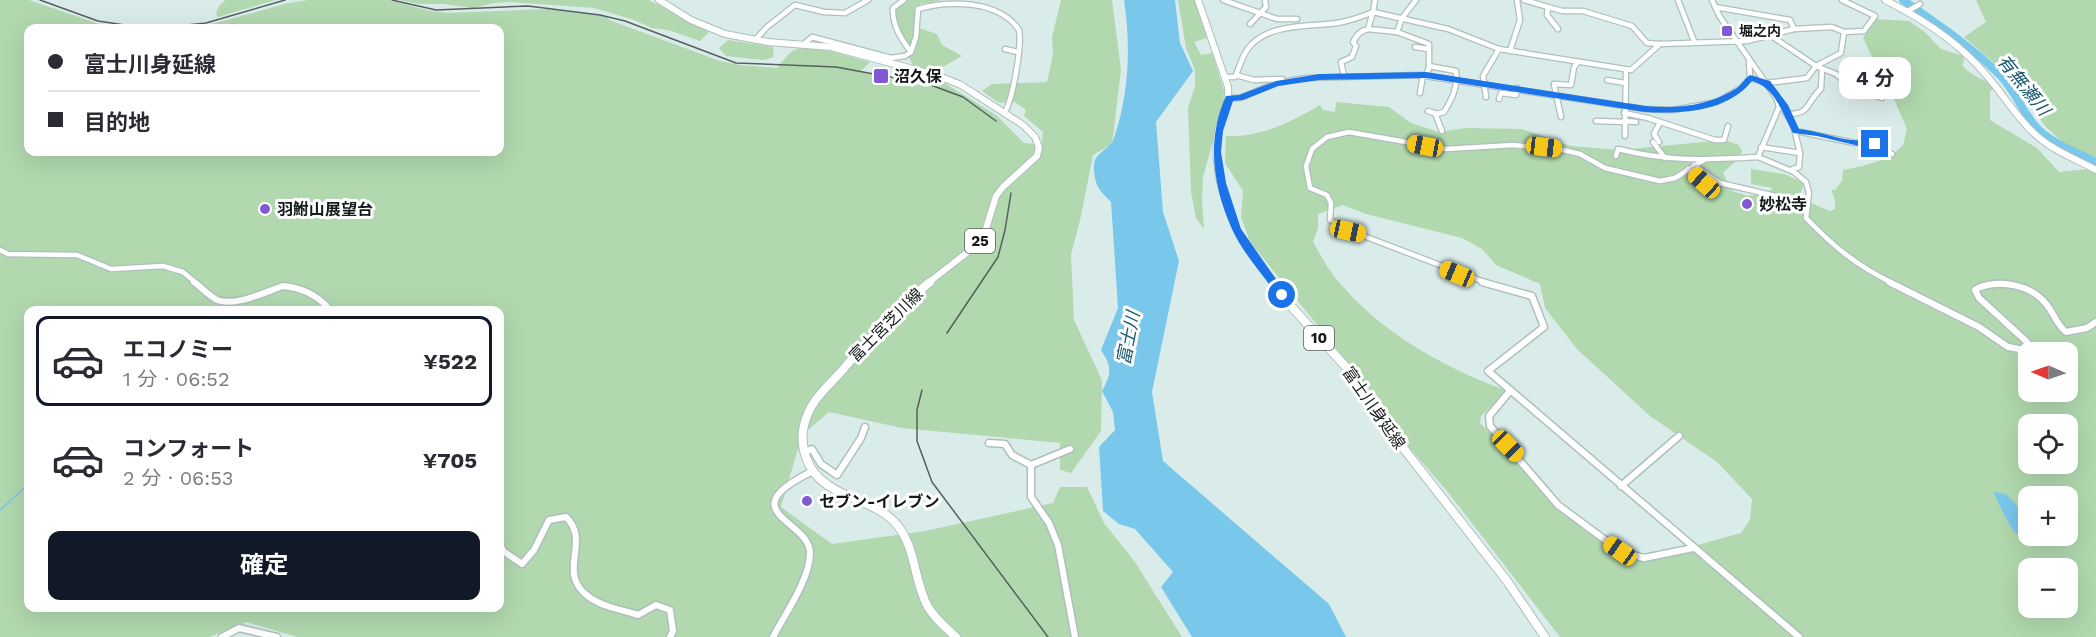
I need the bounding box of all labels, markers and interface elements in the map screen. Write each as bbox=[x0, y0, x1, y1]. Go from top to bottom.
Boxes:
place label: 堀之内 bbox=[1739, 23, 1781, 39]
marker: 堀之内 bbox=[1720, 24, 1734, 38]
water label: 有無瀬川 bbox=[1993, 50, 2056, 121]
text: 富士川身延線 bbox=[84, 52, 216, 77]
callout: 4 分 bbox=[1839, 57, 1911, 99]
text: 4 分 bbox=[1856, 66, 1894, 90]
marker: 沼久保 bbox=[872, 67, 890, 85]
place label: 沼久保 bbox=[894, 67, 942, 86]
text: 目的地 bbox=[84, 110, 150, 135]
route end bbox=[1861, 130, 1888, 157]
car bbox=[1406, 134, 1444, 158]
car bbox=[1525, 136, 1563, 158]
car bbox=[1685, 164, 1723, 202]
place label: 妙松寺 bbox=[1759, 195, 1807, 214]
marker: 妙松寺 bbox=[1740, 197, 1754, 211]
place label: 羽鮒山展望台 bbox=[277, 200, 373, 219]
marker: 羽鮒山展望台 bbox=[258, 202, 272, 216]
car bbox=[1329, 218, 1367, 244]
road number: 25 bbox=[965, 229, 995, 253]
car bbox=[1437, 259, 1477, 289]
route start bbox=[1268, 281, 1295, 308]
street label: 富士宮芝川線 bbox=[845, 284, 927, 366]
water label: 富士川 bbox=[1113, 308, 1144, 367]
road number: 10 bbox=[1304, 326, 1334, 350]
icon: car bbox=[51, 334, 105, 388]
text: エコノミー bbox=[123, 337, 233, 362]
north arrow bbox=[2018, 342, 2078, 402]
map controls bbox=[2018, 342, 2078, 618]
text: ¥522 bbox=[423, 349, 477, 374]
street label: 富士川身延線 bbox=[1339, 363, 1409, 453]
text: 1 分 · 06:52 bbox=[123, 367, 230, 391]
button: locate bbox=[2018, 414, 2078, 474]
car bbox=[1489, 427, 1527, 465]
icon: car bbox=[51, 433, 105, 487]
text: コンフォート bbox=[123, 436, 254, 461]
text: ¥705 bbox=[423, 448, 477, 473]
text: 2 分 · 06:53 bbox=[123, 466, 233, 490]
button: + bbox=[2018, 486, 2078, 546]
place label: セブン-イレブン bbox=[819, 492, 939, 511]
marker: セブン-イレブン bbox=[800, 494, 814, 508]
button: 確定 bbox=[48, 531, 480, 600]
car bbox=[1600, 533, 1640, 569]
button: − bbox=[2018, 558, 2078, 618]

